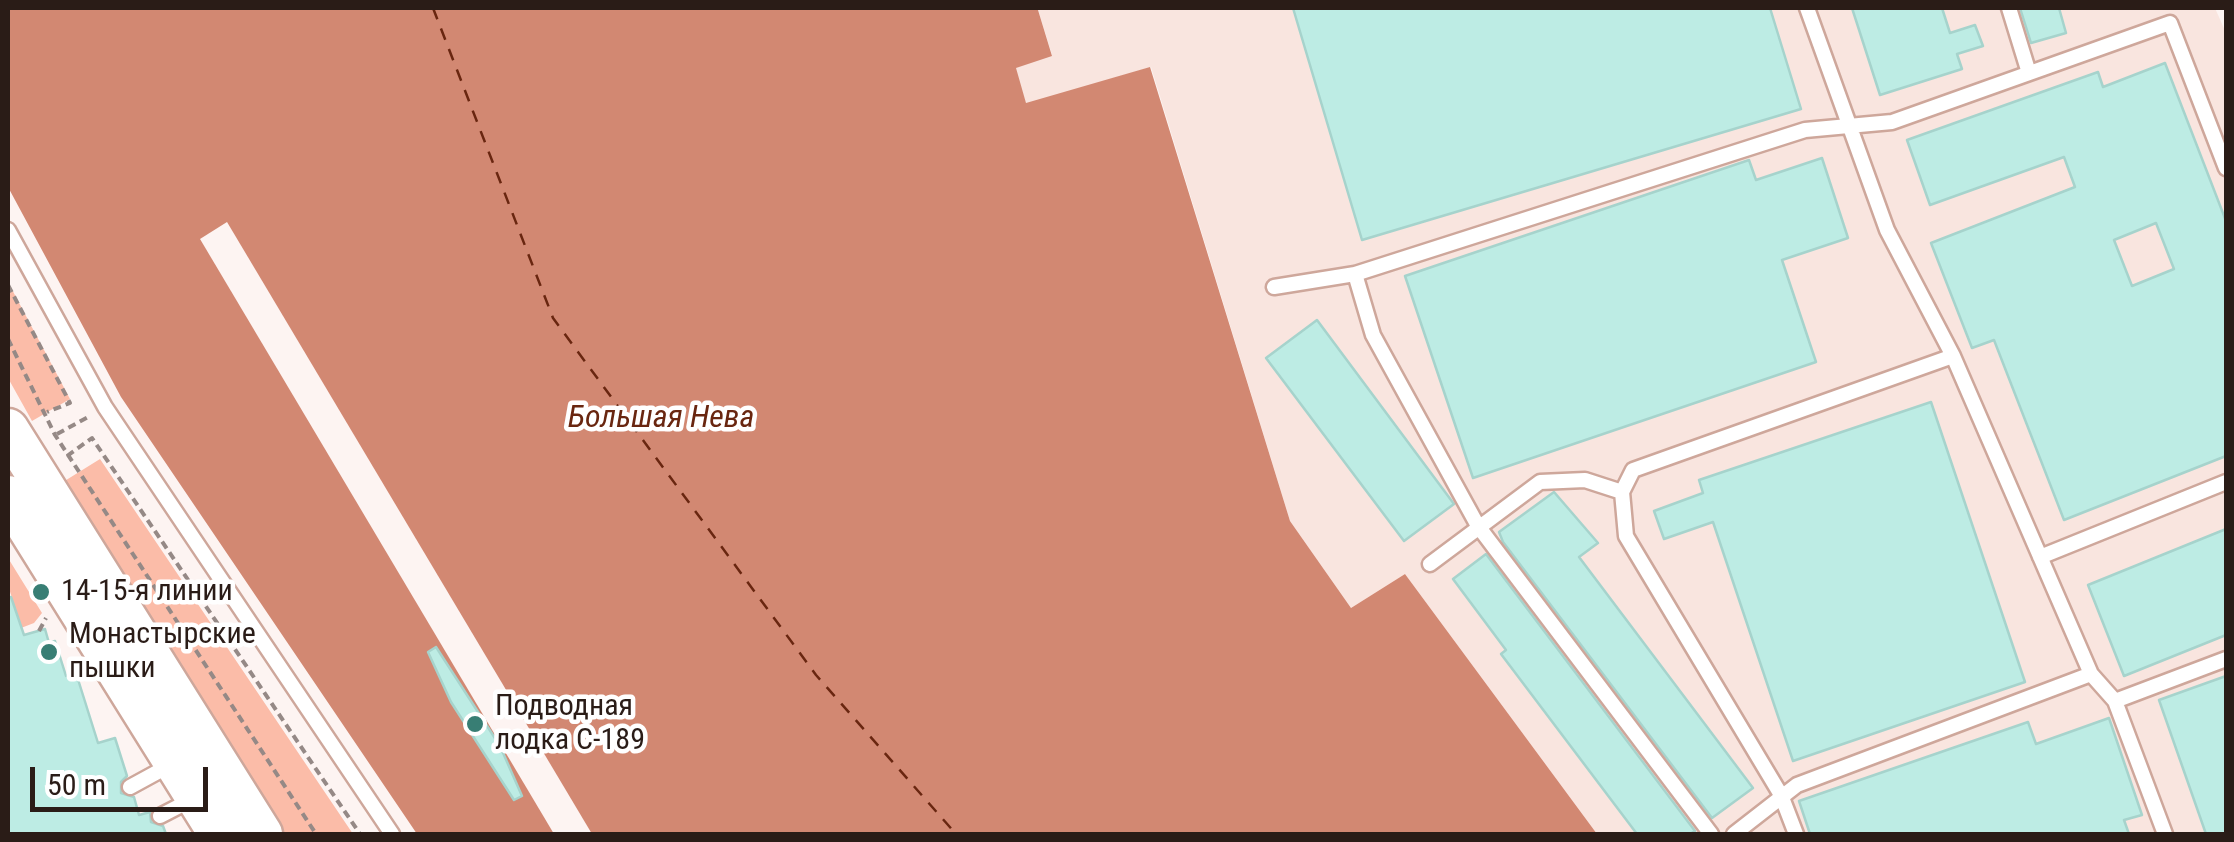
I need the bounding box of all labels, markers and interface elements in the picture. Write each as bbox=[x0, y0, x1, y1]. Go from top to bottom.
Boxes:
water label: Большая Нева bbox=[568, 400, 754, 438]
place label: 14-15-я линии bbox=[61, 574, 233, 610]
marker: 14-15-я линии bbox=[30, 581, 52, 603]
place label: Монастырские пышки bbox=[69, 617, 256, 688]
marker: Монастырские пышки bbox=[38, 641, 60, 663]
place label: Подводная лодка С-189 bbox=[495, 689, 645, 760]
marker: Подводная лодка С-189 bbox=[464, 713, 486, 735]
scale bar bbox=[35, 747, 212, 809]
text: 50 m bbox=[47, 767, 106, 802]

